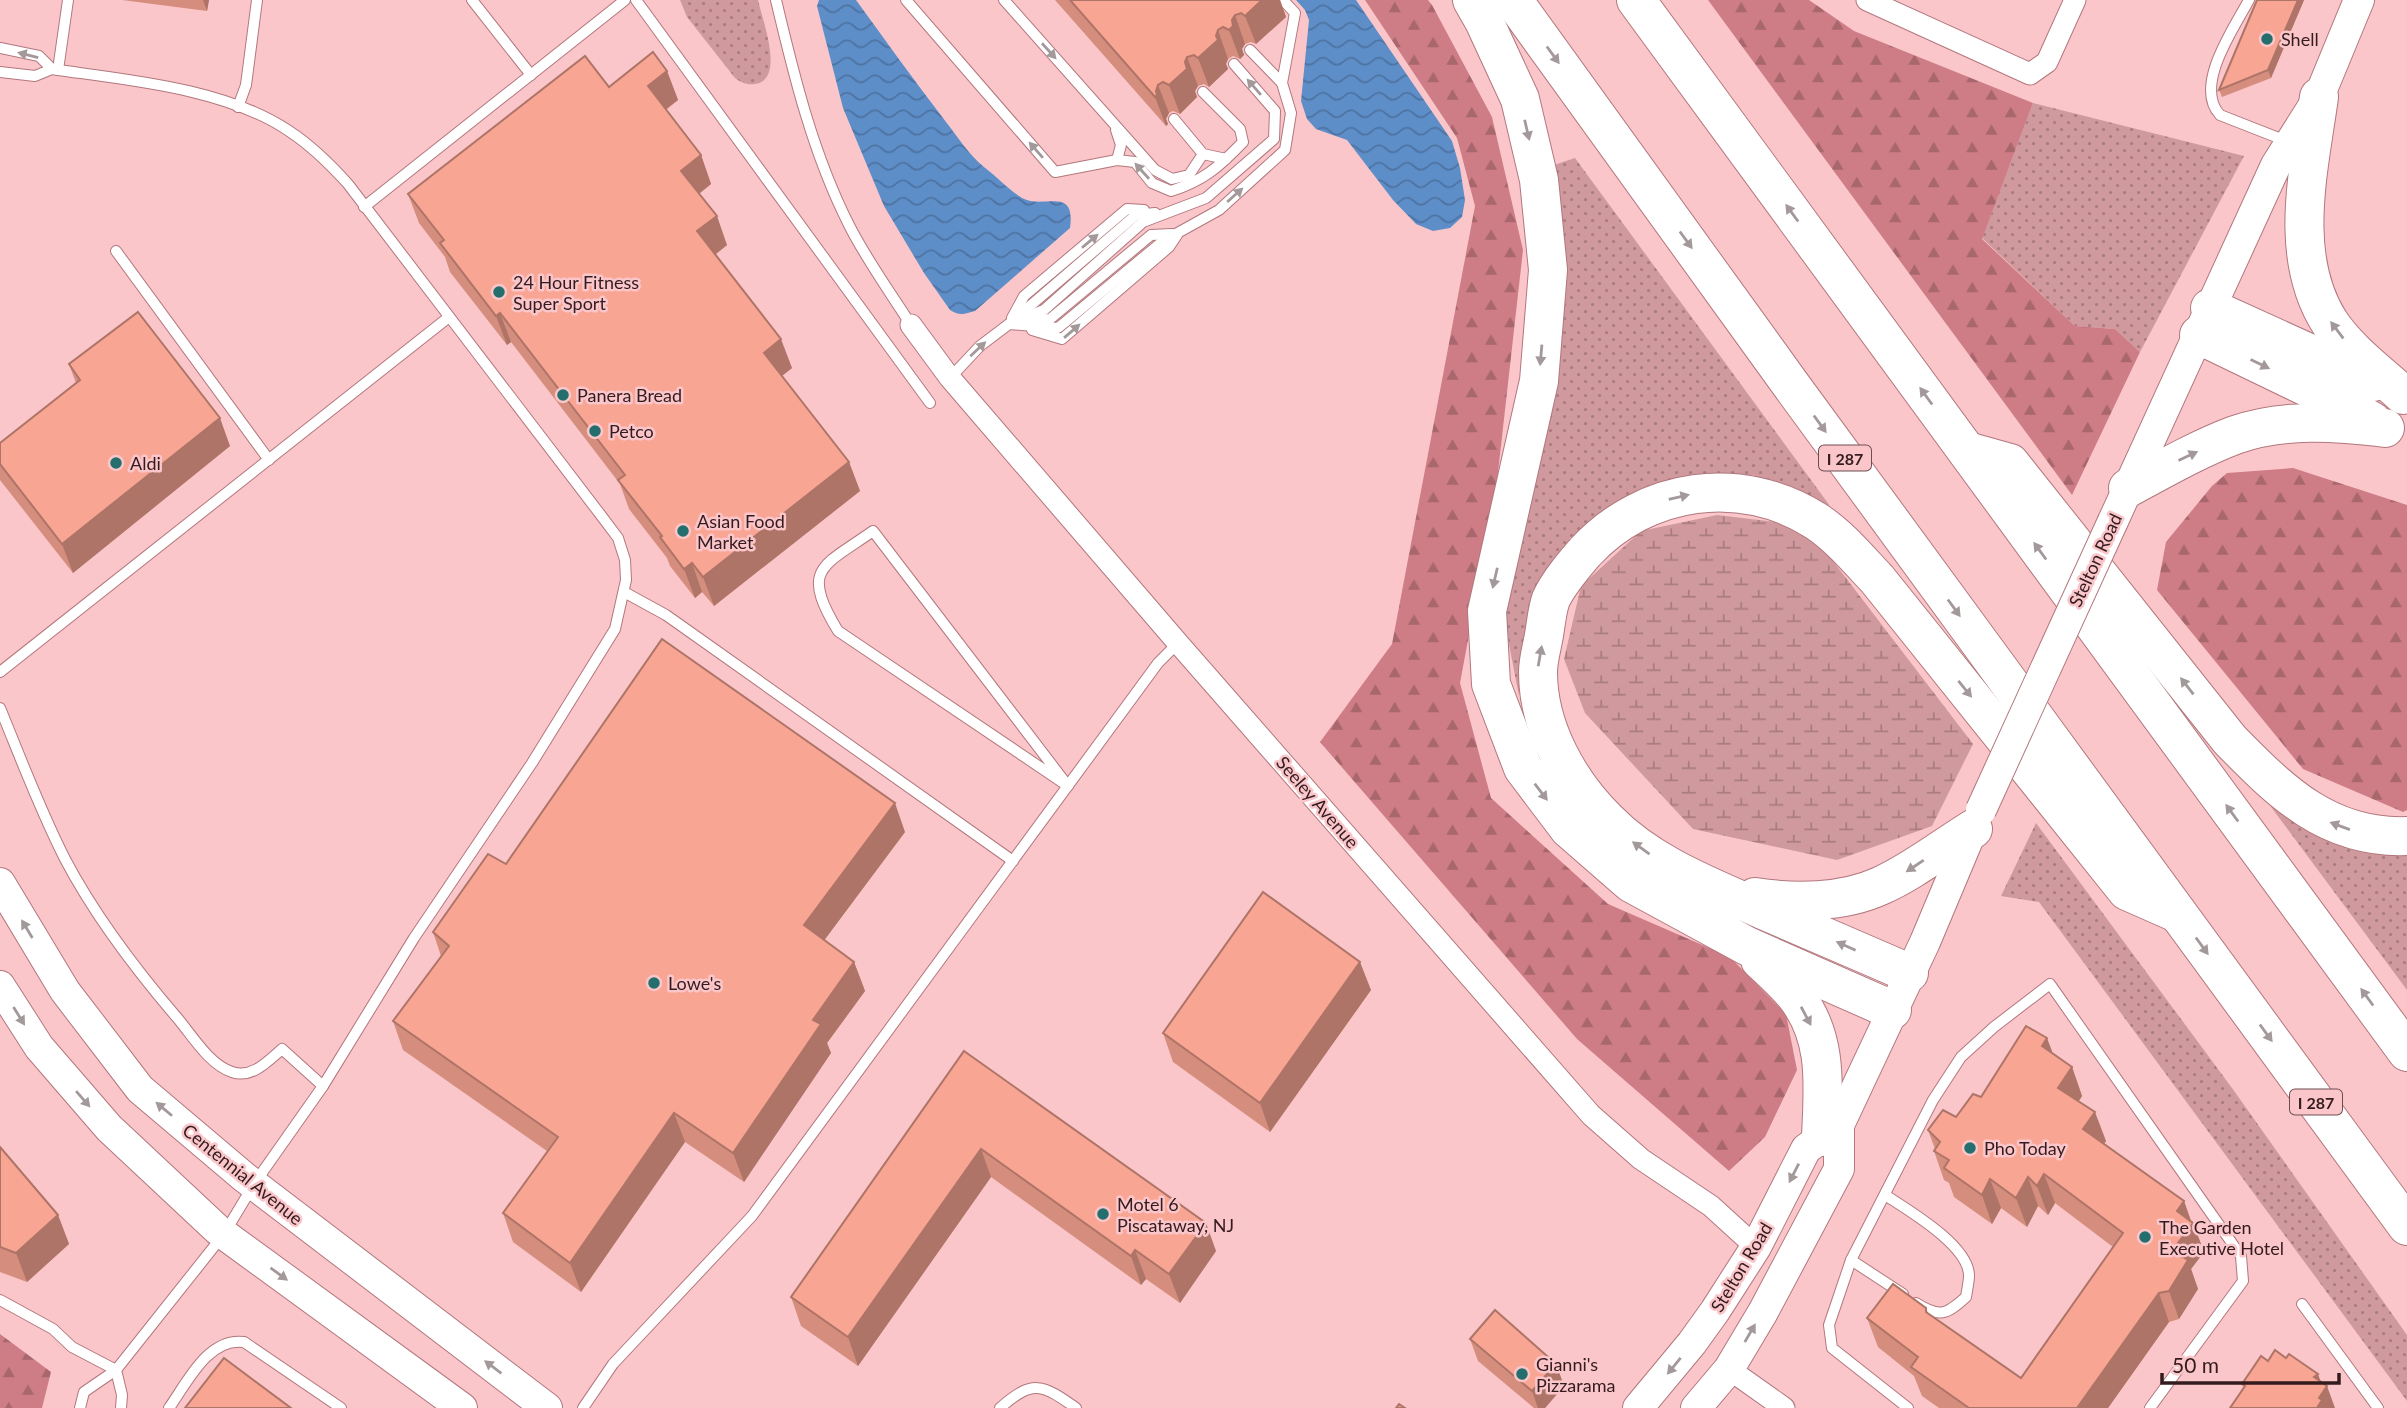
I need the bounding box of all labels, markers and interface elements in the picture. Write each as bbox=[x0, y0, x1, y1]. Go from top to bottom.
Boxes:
place label: Shell bbox=[2281, 28, 2319, 50]
marker: Shell bbox=[2259, 31, 2275, 47]
one-way arrow bbox=[1041, 42, 1057, 60]
one-way arrow bbox=[1546, 46, 1560, 64]
one-way arrow bbox=[17, 49, 39, 60]
one-way arrow bbox=[1246, 78, 1262, 96]
one-way arrow bbox=[1522, 119, 1533, 141]
one-way arrow bbox=[1029, 141, 1044, 158]
one-way arrow bbox=[1134, 162, 1150, 180]
one-way arrow bbox=[1226, 188, 1243, 204]
one-way arrow bbox=[1785, 204, 1799, 222]
one-way arrow bbox=[1679, 231, 1693, 249]
one-way arrow bbox=[1081, 233, 1099, 249]
place label: 24 Hour Fitness Super Sport bbox=[513, 271, 639, 314]
marker: 24 Hour Fitness Super Sport bbox=[491, 284, 507, 300]
one-way arrow bbox=[2330, 321, 2344, 339]
one-way arrow bbox=[1064, 324, 1081, 339]
one-way arrow bbox=[969, 341, 987, 357]
one-way arrow bbox=[1535, 344, 1546, 366]
one-way arrow bbox=[2250, 359, 2270, 370]
place label: Panera Bread bbox=[577, 384, 682, 406]
marker: Panera Bread bbox=[555, 387, 571, 403]
one-way arrow bbox=[1920, 387, 1934, 405]
one-way arrow bbox=[1813, 415, 1827, 433]
place label: Petco bbox=[609, 420, 654, 442]
marker: Petco bbox=[587, 423, 603, 439]
road number: I 287 bbox=[1819, 446, 1871, 471]
one-way arrow bbox=[2178, 451, 2198, 462]
place label: Aldi bbox=[130, 452, 161, 474]
marker: Aldi bbox=[108, 455, 124, 471]
one-way arrow bbox=[1668, 491, 1690, 502]
place label: Asian Food Market bbox=[697, 510, 785, 553]
street label: Stelton Road bbox=[2064, 510, 2126, 610]
marker: Asian Food Market bbox=[675, 523, 691, 539]
one-way arrow bbox=[2033, 542, 2047, 560]
one-way arrow bbox=[1489, 567, 1500, 589]
one-way arrow bbox=[1947, 599, 1961, 617]
one-way arrow bbox=[1535, 645, 1546, 667]
one-way arrow bbox=[2180, 678, 2195, 695]
one-way arrow bbox=[1957, 679, 1972, 697]
street label: Seeley Avenue bbox=[1272, 752, 1364, 852]
one-way arrow bbox=[1534, 783, 1548, 801]
one-way arrow bbox=[2225, 804, 2239, 822]
one-way arrow bbox=[2330, 820, 2351, 831]
one-way arrow bbox=[1632, 841, 1650, 855]
one-way arrow bbox=[1906, 859, 1925, 872]
one-way arrow bbox=[21, 919, 33, 938]
one-way arrow bbox=[2195, 937, 2209, 955]
one-way arrow bbox=[1836, 940, 1856, 952]
place label: Lowe's bbox=[668, 972, 721, 994]
marker: Lowe's bbox=[646, 975, 662, 991]
one-way arrow bbox=[2360, 988, 2374, 1006]
one-way arrow bbox=[1800, 1006, 1812, 1026]
one-way arrow bbox=[13, 1007, 26, 1026]
one-way arrow bbox=[2259, 1024, 2273, 1042]
one-way arrow bbox=[75, 1090, 91, 1107]
road number: I 287 bbox=[2290, 1090, 2342, 1114]
one-way arrow bbox=[155, 1102, 172, 1117]
street label: Centennial Avenue bbox=[178, 1119, 308, 1229]
place label: Pho Today bbox=[1984, 1137, 2067, 1159]
marker: Pho Today bbox=[1962, 1140, 1978, 1156]
one-way arrow bbox=[1788, 1163, 1799, 1183]
place label: Motel 6 Piscataway, NJ bbox=[1117, 1193, 1234, 1236]
marker: Motel 6 Piscataway, NJ bbox=[1095, 1206, 1111, 1222]
place label: The Garden Executive Hotel bbox=[2159, 1216, 2284, 1259]
street label: Stelton Road bbox=[1706, 1218, 1776, 1316]
marker: The Garden Executive Hotel bbox=[2137, 1229, 2153, 1245]
one-way arrow bbox=[270, 1267, 288, 1281]
one-way arrow bbox=[1744, 1324, 1756, 1343]
scale bar bbox=[2162, 1342, 2339, 1386]
text: 50 m bbox=[2172, 1352, 2219, 1377]
place label: Gianni's Pizzarama bbox=[1536, 1353, 1615, 1396]
one-way arrow bbox=[1666, 1356, 1681, 1374]
one-way arrow bbox=[484, 1359, 502, 1374]
marker: Gianni's Pizzarama bbox=[1514, 1366, 1530, 1382]

